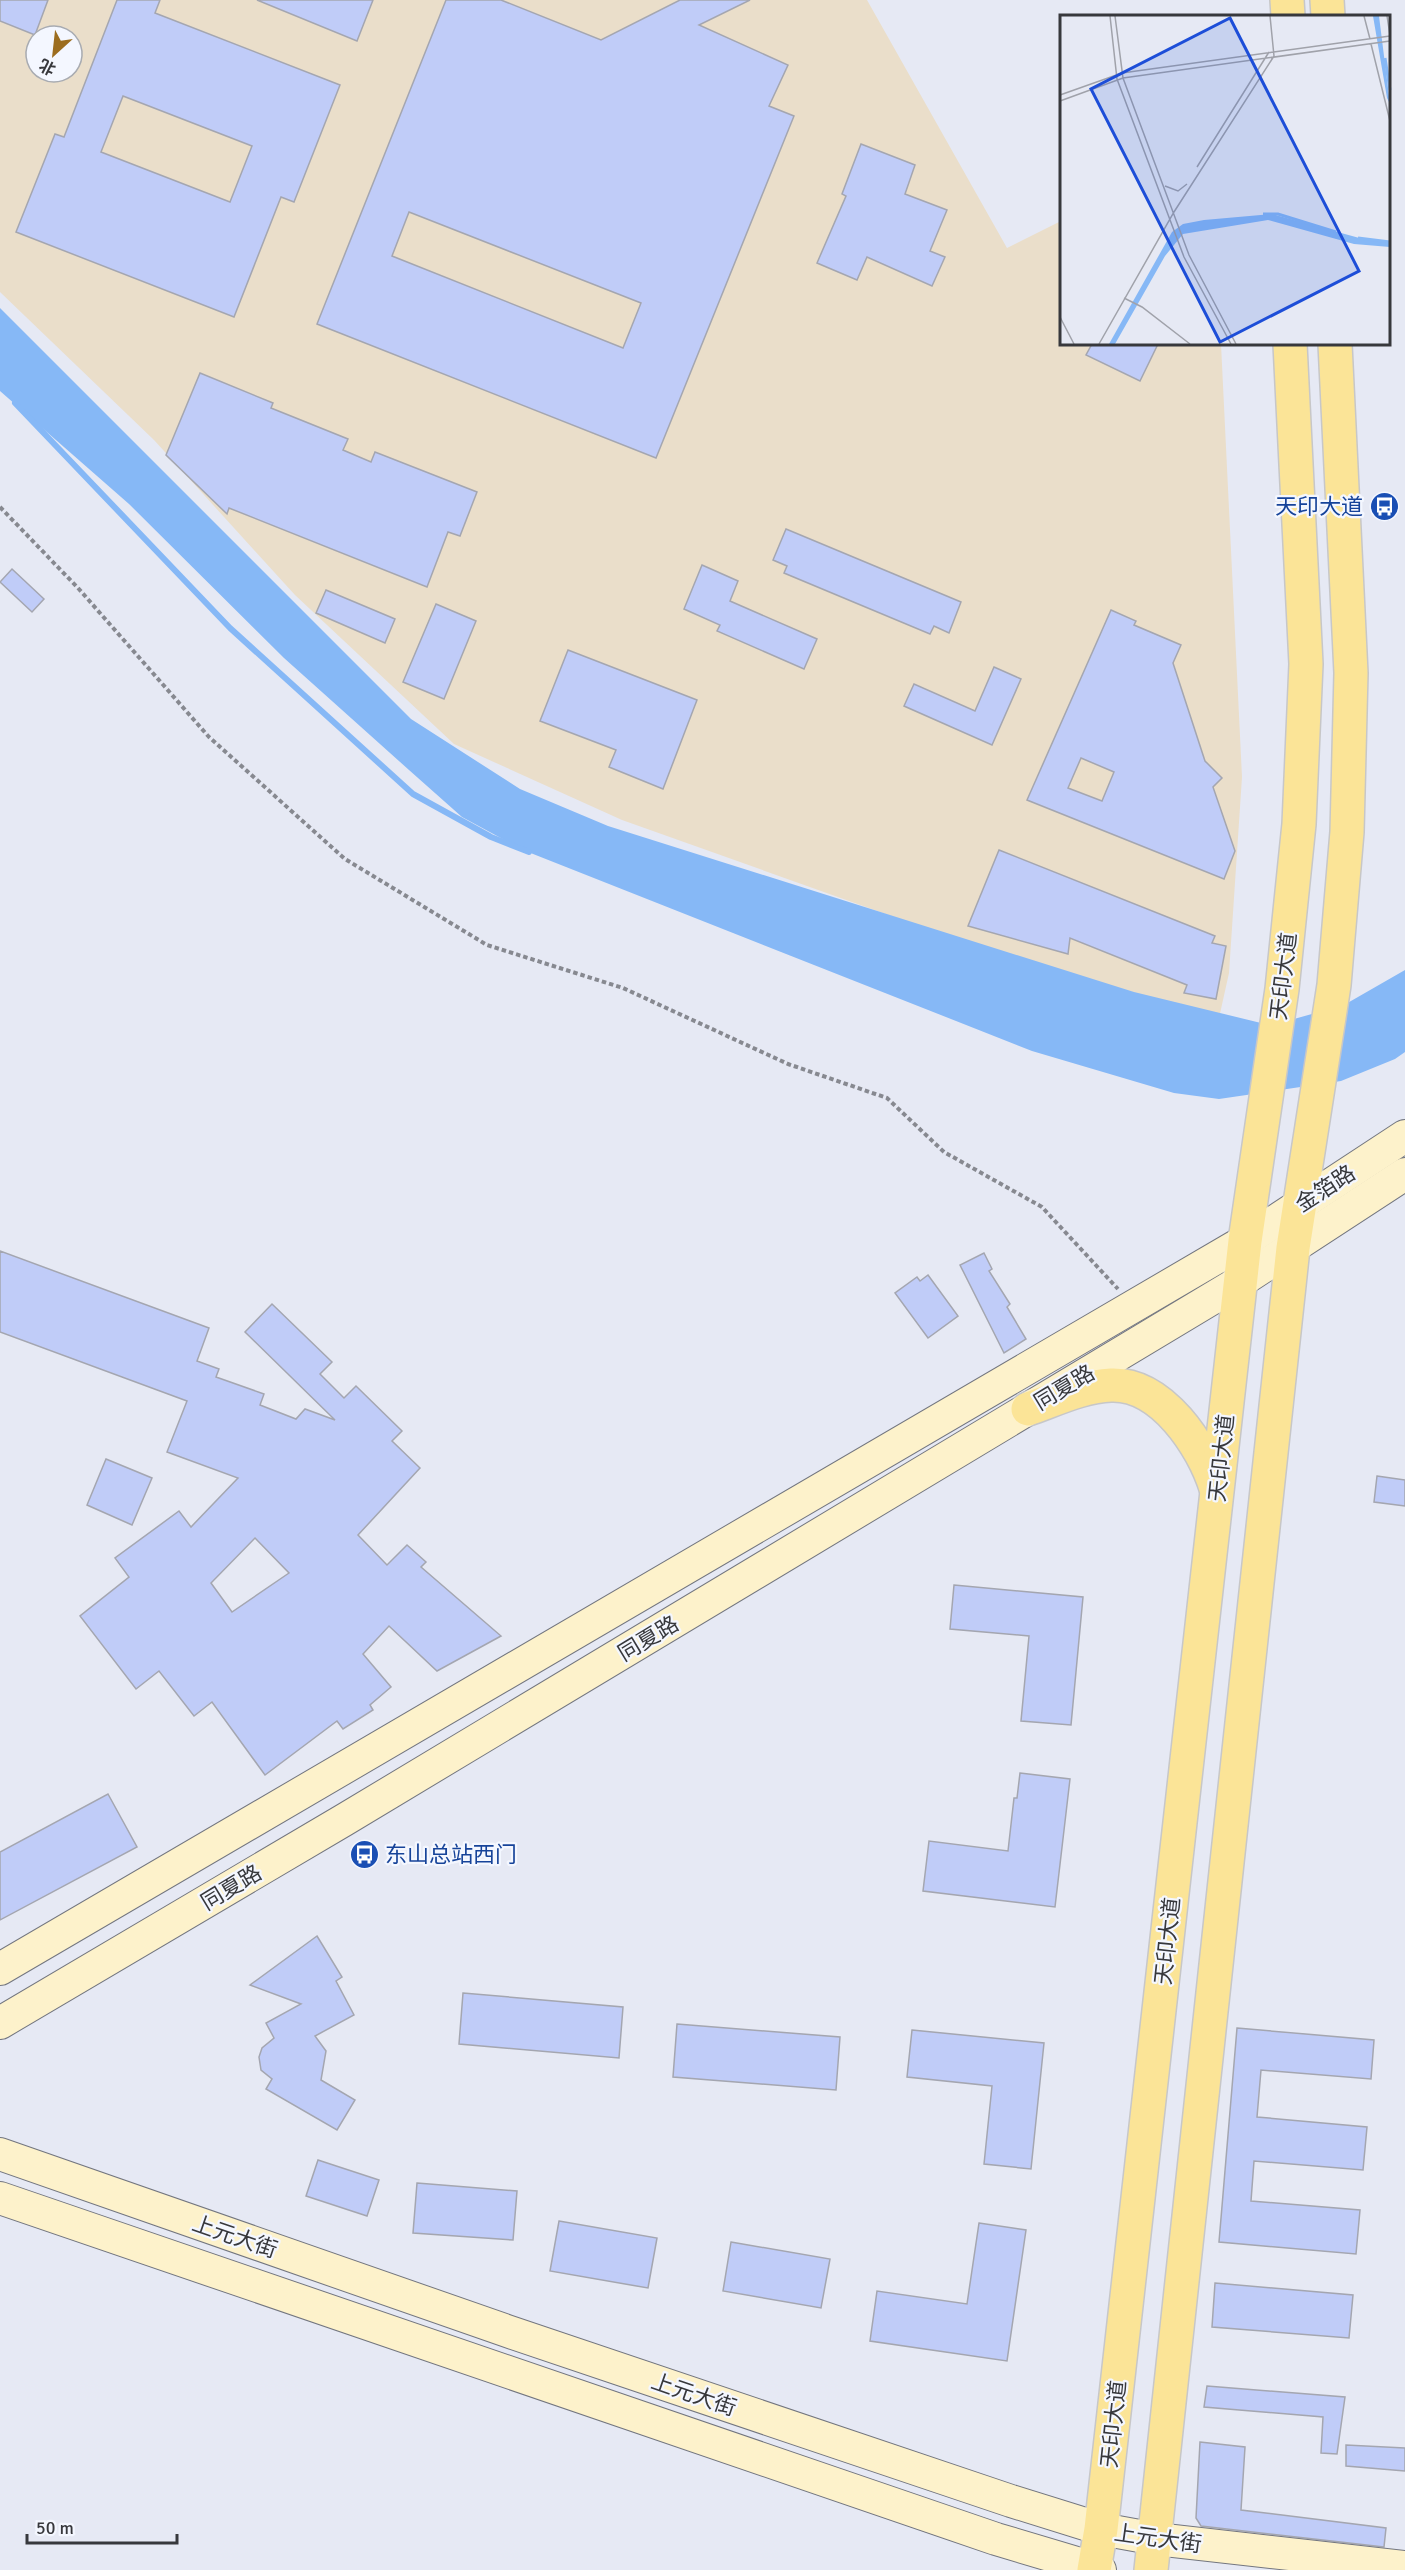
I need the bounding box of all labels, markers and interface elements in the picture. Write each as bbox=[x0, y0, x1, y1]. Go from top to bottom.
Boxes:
inset map bbox=[1060, 15, 1390, 345]
north arrow bbox=[24, 24, 84, 84]
text: 北 bbox=[36, 54, 59, 79]
bus stop icon: 天印大道 bbox=[1368, 490, 1400, 522]
place label: 天印大道 bbox=[1275, 493, 1363, 520]
street label: 天印大道 bbox=[1265, 931, 1302, 1021]
street label: 金箔路 bbox=[1290, 1159, 1360, 1218]
street label: 同夏路 bbox=[1029, 1359, 1100, 1416]
street label: 天印大道 bbox=[1203, 1413, 1240, 1503]
street label: 同夏路 bbox=[613, 1610, 684, 1667]
bus stop icon: 东山总站西门 bbox=[348, 1838, 380, 1870]
place label: 东山总站西门 bbox=[385, 1841, 517, 1868]
street label: 同夏路 bbox=[196, 1859, 267, 1916]
street label: 天印大道 bbox=[1149, 1896, 1186, 1986]
street label: 上元大街 bbox=[189, 2209, 281, 2264]
street label: 上元大街 bbox=[648, 2367, 740, 2422]
street label: 天印大道 bbox=[1095, 2379, 1132, 2469]
scale bar bbox=[27, 2507, 177, 2545]
text: 50 m bbox=[36, 2517, 74, 2539]
street label: 上元大街 bbox=[1112, 2519, 1203, 2558]

